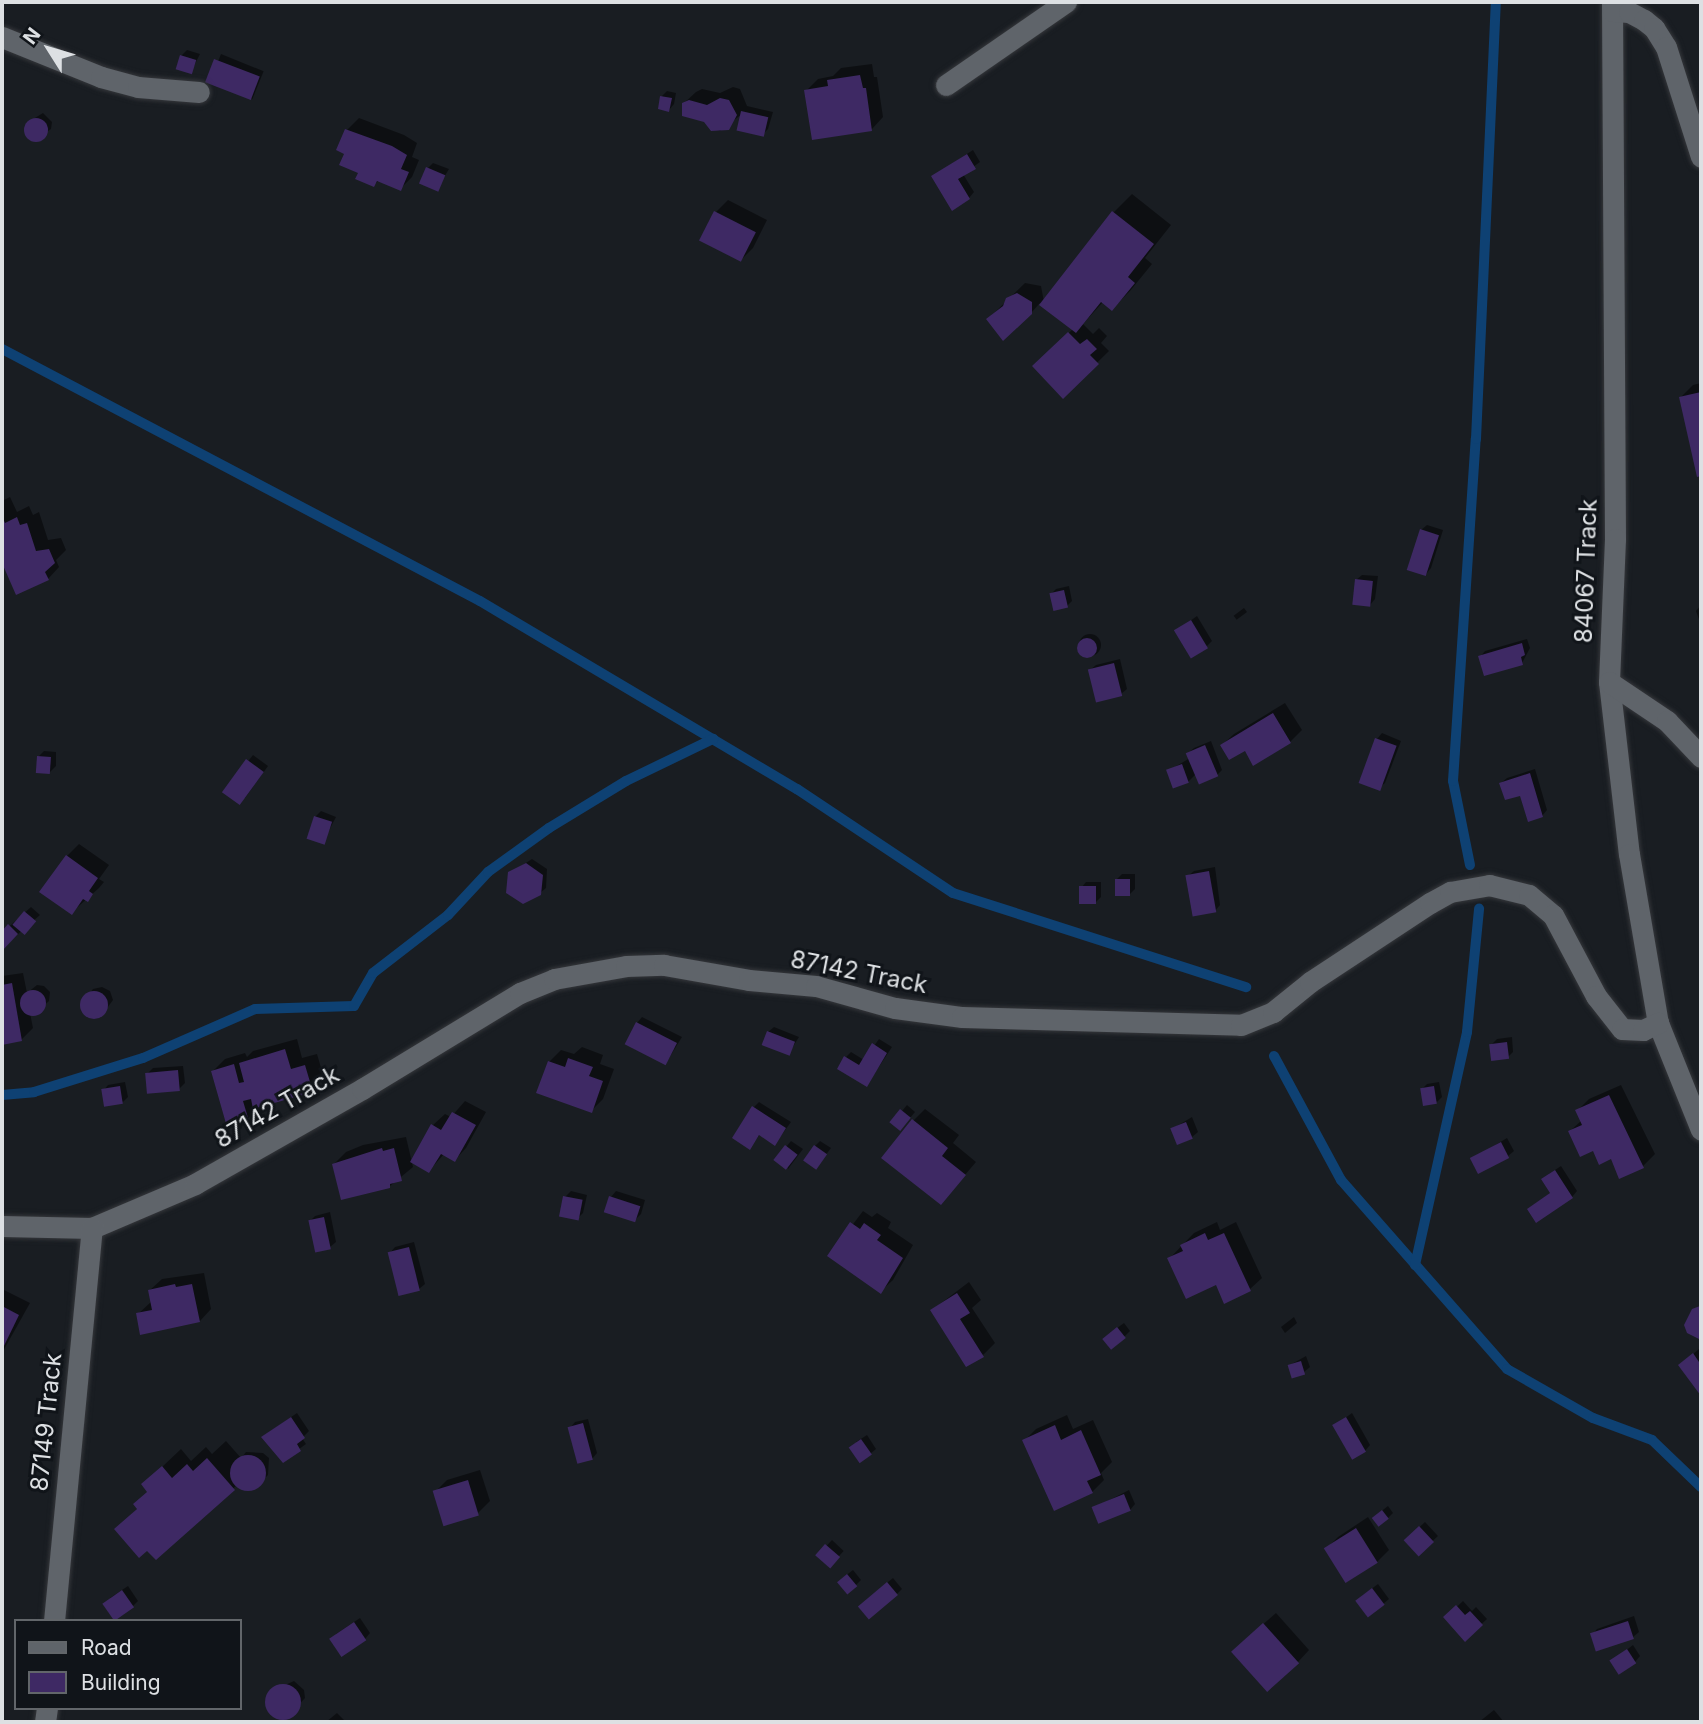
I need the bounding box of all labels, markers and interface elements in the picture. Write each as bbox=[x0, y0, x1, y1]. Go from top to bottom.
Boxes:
north arrow bbox=[14, 14, 84, 84]
text: N bbox=[18, 23, 45, 49]
street label: 84067 Track bbox=[1569, 498, 1603, 644]
street label: 87142 Track bbox=[788, 945, 930, 999]
street label: 87142 Track bbox=[210, 1060, 344, 1154]
street label: 87149 Track bbox=[24, 1351, 68, 1493]
legend bbox=[14, 1619, 242, 1710]
text: Road bbox=[81, 1635, 132, 1660]
text: Building bbox=[81, 1670, 161, 1695]

